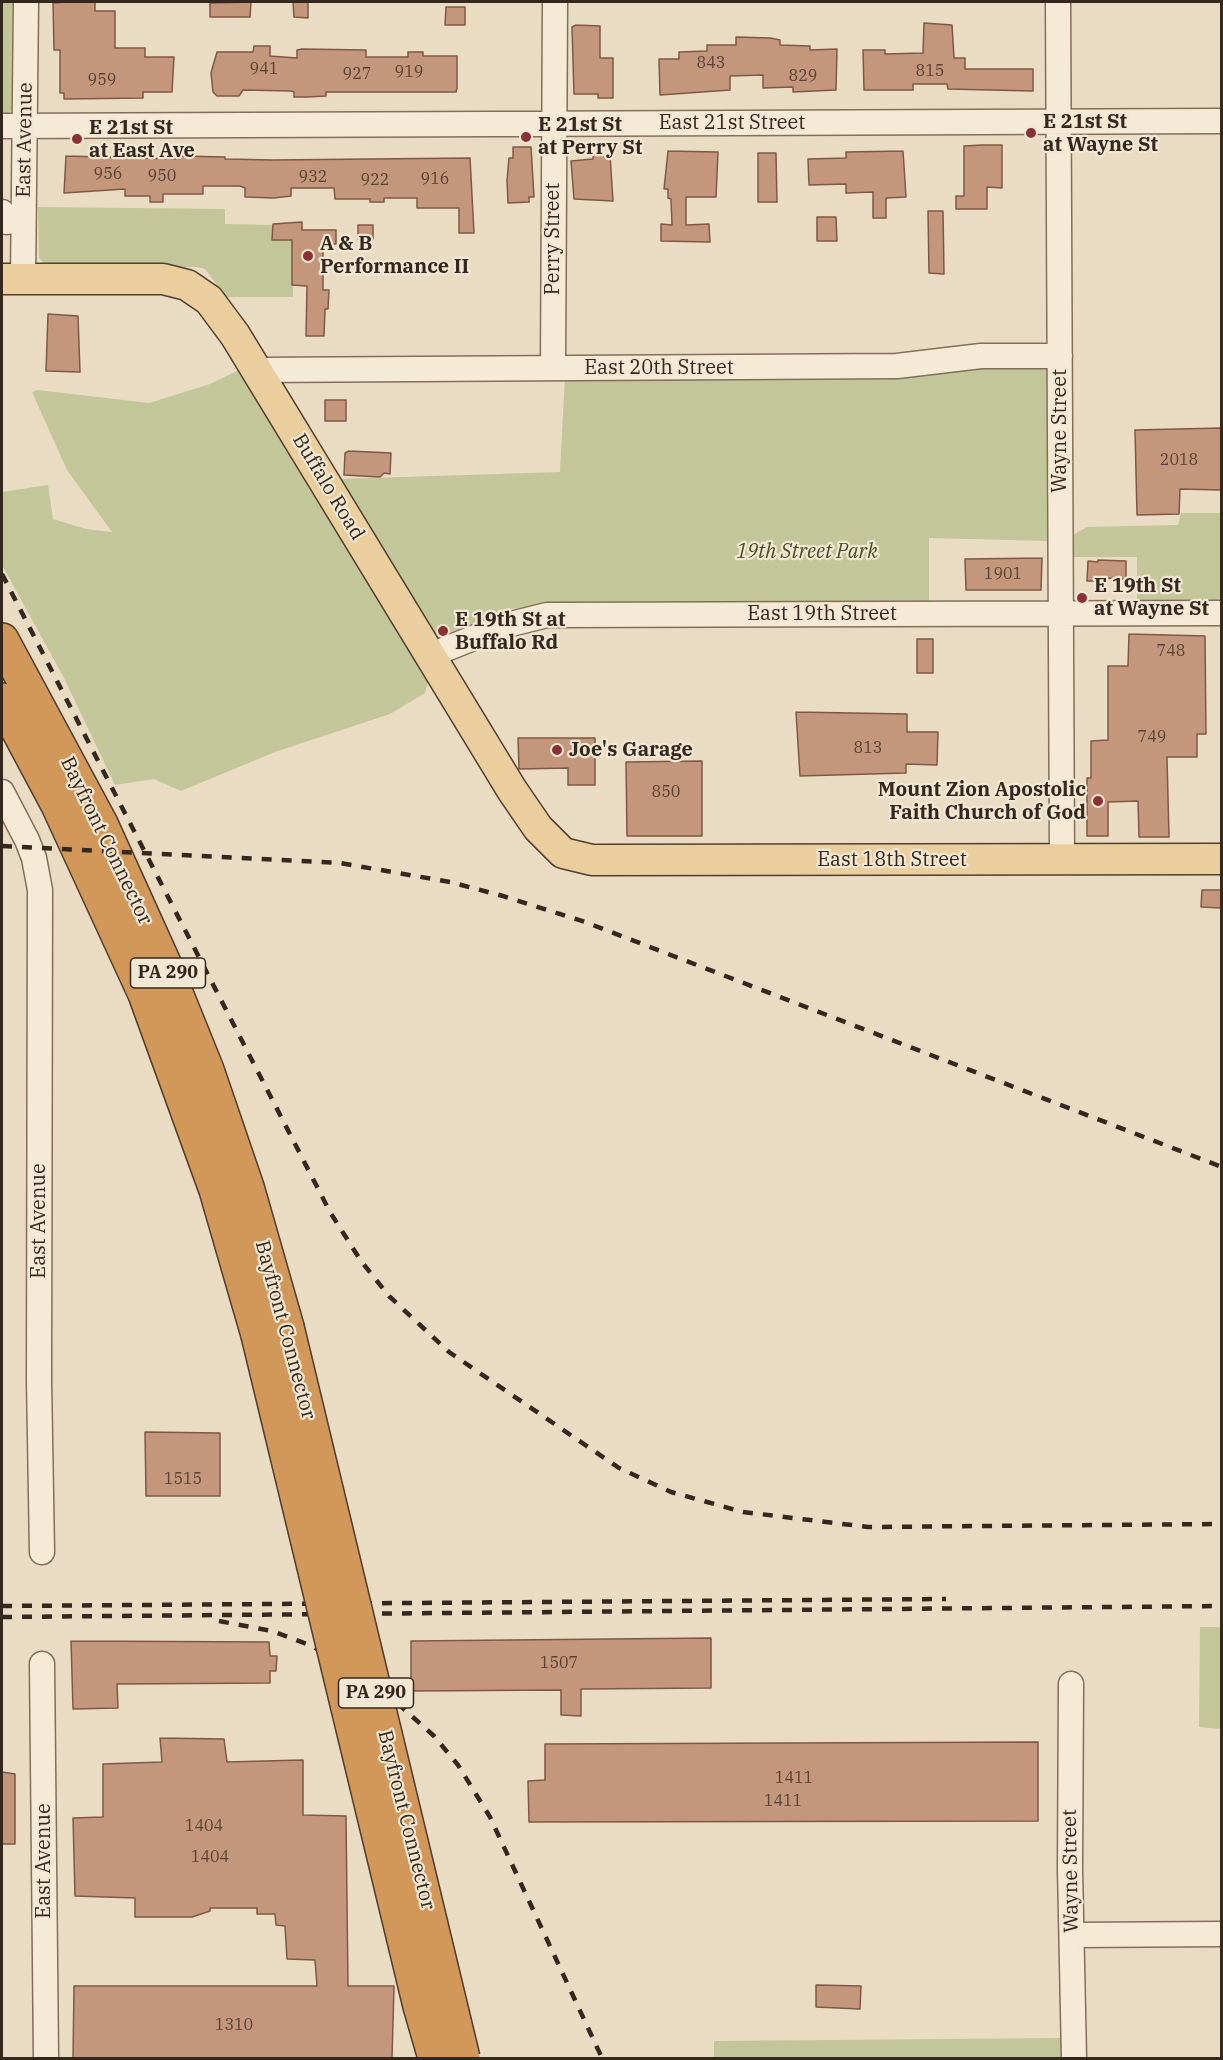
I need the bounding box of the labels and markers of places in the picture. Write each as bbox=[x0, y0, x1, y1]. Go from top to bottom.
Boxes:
place label: E 21st St at Wayne St bbox=[1043, 110, 1158, 157]
place label: E 21st St at Perry St bbox=[538, 113, 642, 160]
place label: E 21st St at East Ave bbox=[89, 116, 195, 163]
marker: E 21st St at Wayne St bbox=[1024, 126, 1038, 140]
marker: E 21st St at Perry St bbox=[519, 130, 533, 144]
marker: E 21st St at East Ave bbox=[70, 132, 84, 146]
place label: A & B Performance II bbox=[320, 232, 469, 279]
marker: A & B Performance II bbox=[301, 249, 315, 263]
place label: E 19th St at Wayne St bbox=[1094, 574, 1209, 621]
marker: E 19th St at Wayne St bbox=[1075, 591, 1089, 605]
place label: E 19th St at Buffalo Rd bbox=[455, 608, 565, 655]
marker: E 19th St at Buffalo Rd bbox=[436, 624, 450, 638]
place label: Joe's Garage bbox=[569, 738, 693, 762]
marker: Joe's Garage bbox=[550, 743, 564, 757]
place label: Mount Zion Apostolic Faith Church of God bbox=[878, 778, 1086, 825]
marker: Mount Zion Apostolic Faith Church of God bbox=[1091, 794, 1105, 808]

